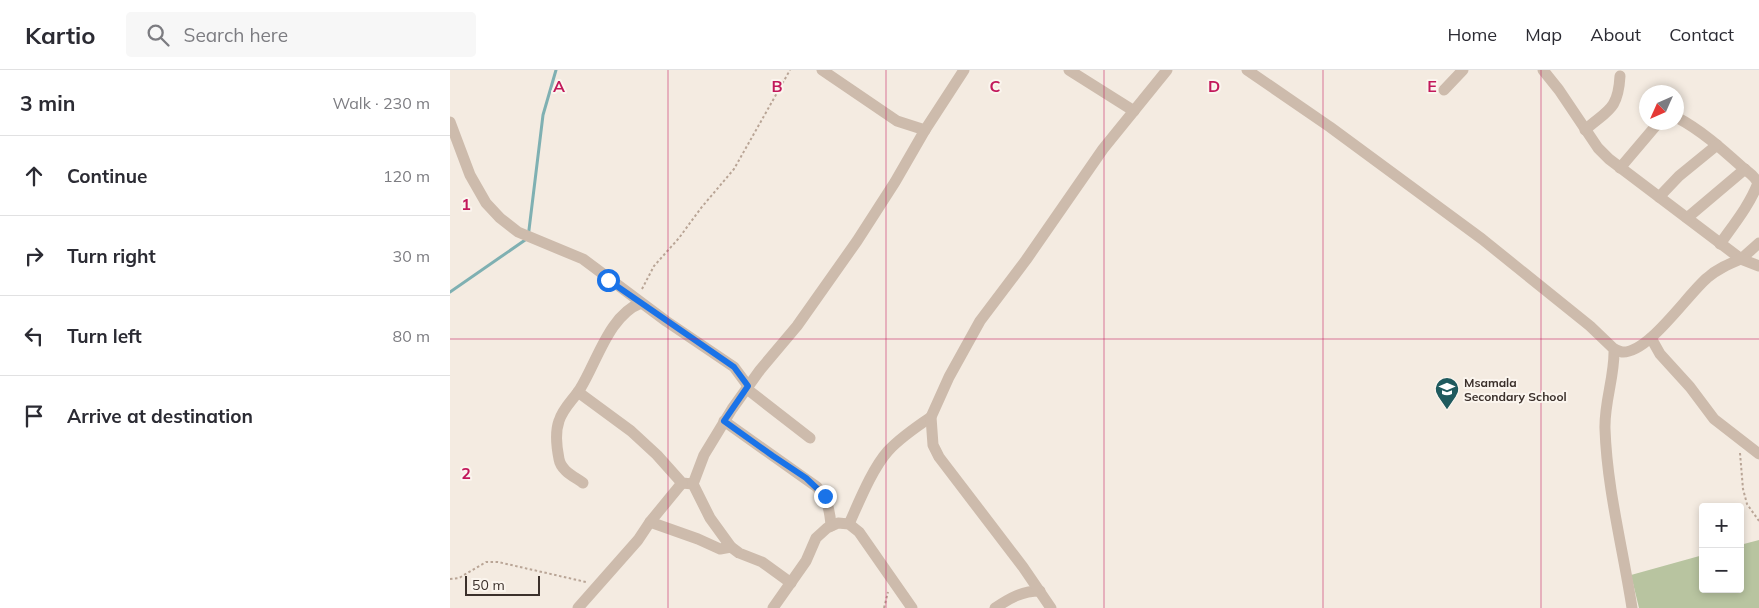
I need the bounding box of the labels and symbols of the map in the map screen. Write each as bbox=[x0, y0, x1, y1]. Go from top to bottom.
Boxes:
text: A bbox=[553, 76, 565, 96]
text: B bbox=[771, 76, 783, 96]
text: C bbox=[990, 76, 1001, 96]
text: D bbox=[1208, 76, 1220, 96]
text: E bbox=[1427, 76, 1437, 96]
north arrow bbox=[1639, 85, 1684, 130]
text: 1 bbox=[461, 194, 471, 214]
route start bbox=[597, 269, 620, 292]
place label: Msamala Secondary School bbox=[1464, 375, 1567, 404]
school or university icon: Msamala Secondary School bbox=[1434, 376, 1460, 410]
text: 2 bbox=[461, 463, 471, 483]
route end bbox=[814, 485, 837, 508]
scale bar bbox=[465, 573, 540, 596]

